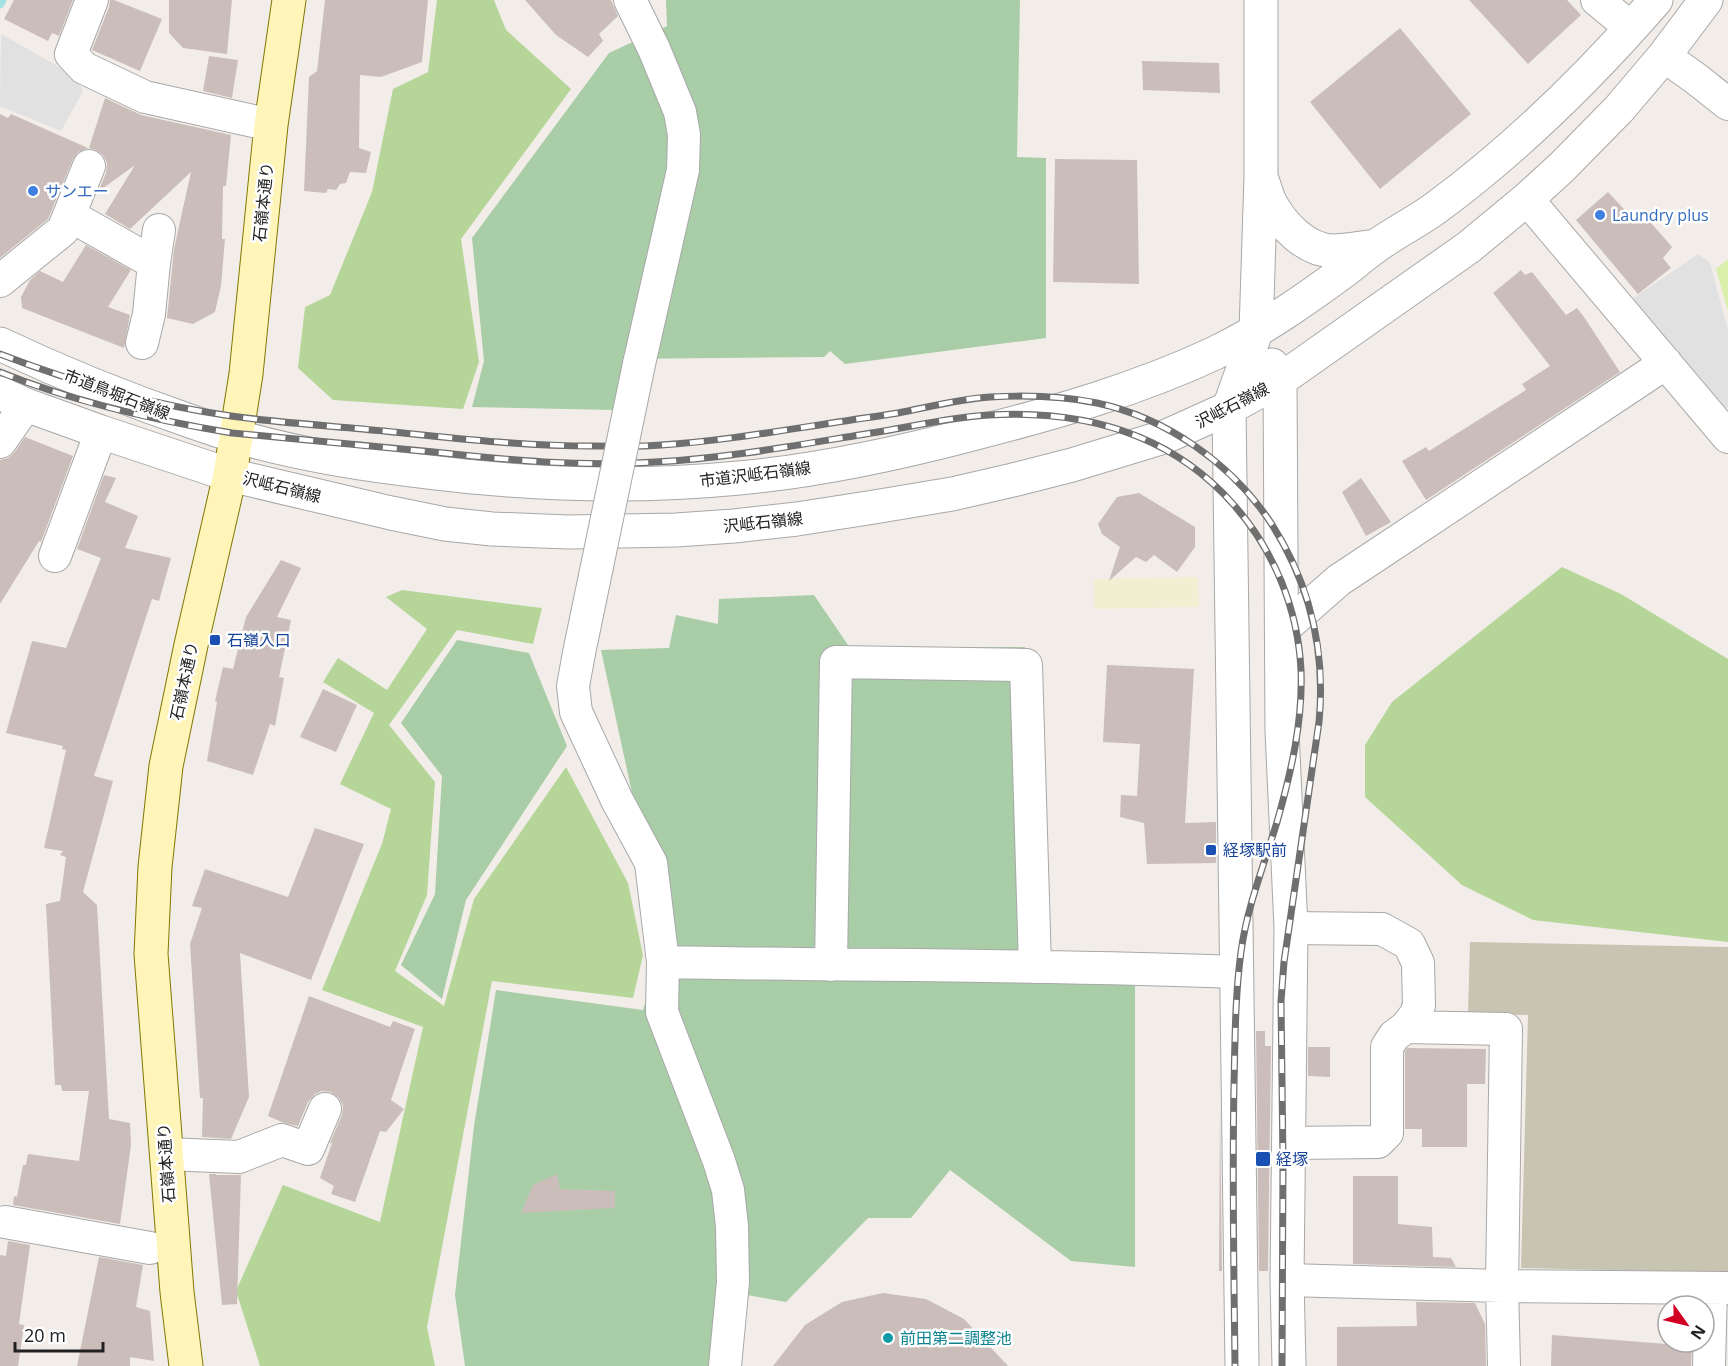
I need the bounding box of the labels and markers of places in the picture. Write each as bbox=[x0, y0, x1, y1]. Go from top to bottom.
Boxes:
place label: サンエー bbox=[45, 180, 109, 202]
marker: サンエー bbox=[26, 184, 40, 198]
place label: Laundry plus bbox=[1612, 204, 1709, 226]
marker: Laundry plus bbox=[1593, 208, 1607, 222]
place label: 石嶺入口 bbox=[227, 629, 291, 651]
marker: 石嶺入口 bbox=[208, 633, 222, 647]
place label: 経塚駅前 bbox=[1223, 839, 1287, 861]
marker: 経塚駅前 bbox=[1204, 843, 1218, 857]
place label: 経塚 bbox=[1276, 1148, 1308, 1170]
marker: 経塚 bbox=[1254, 1150, 1272, 1168]
place label: 前田第二調整池 bbox=[900, 1327, 1012, 1349]
marker: 前田第二調整池 bbox=[881, 1331, 895, 1345]

